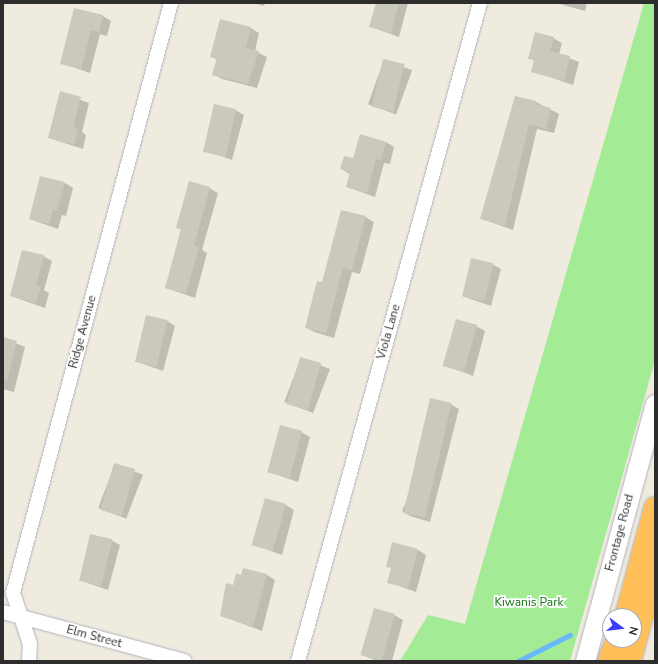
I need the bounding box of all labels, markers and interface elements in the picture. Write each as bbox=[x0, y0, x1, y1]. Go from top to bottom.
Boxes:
street label: Ridge Avenue bbox=[66, 294, 100, 370]
street label: Viola Lane bbox=[374, 303, 404, 361]
street label: Frontage Road bbox=[603, 493, 637, 573]
park label: Kiwanis Park bbox=[494, 596, 564, 610]
north arrow bbox=[602, 608, 642, 648]
street label: Elm Street bbox=[65, 623, 123, 651]
text: N bbox=[625, 625, 641, 637]

